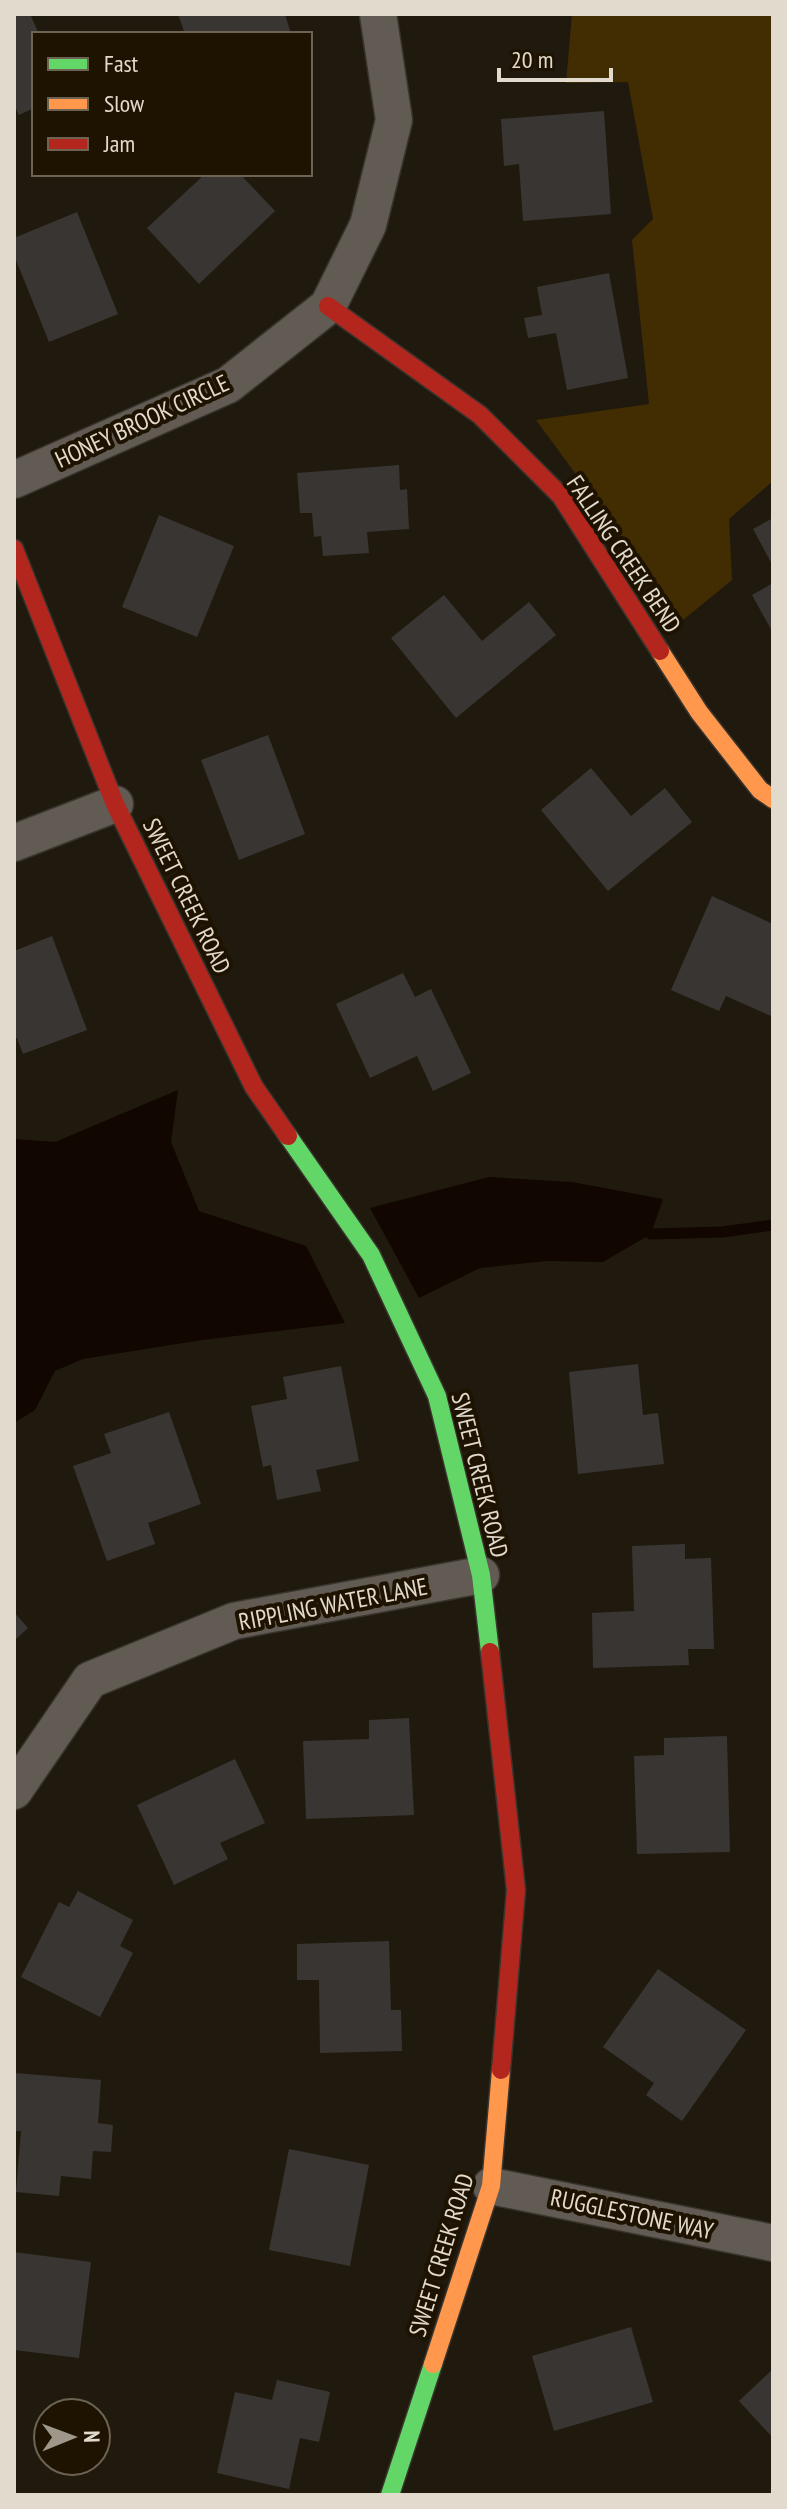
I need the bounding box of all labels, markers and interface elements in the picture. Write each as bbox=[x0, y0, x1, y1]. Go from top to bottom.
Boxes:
legend bbox=[32, 32, 312, 176]
scale bar bbox=[499, 32, 611, 82]
text: 20 m bbox=[511, 44, 553, 75]
text: Fast bbox=[104, 48, 139, 79]
text: Slow bbox=[104, 88, 145, 119]
text: Jam bbox=[103, 128, 135, 159]
street label: HONEY BROOK CIRCLE bbox=[50, 367, 234, 475]
street label: FALLING CREEK BEND bbox=[560, 469, 688, 639]
street label: SWEET CREEK ROAD bbox=[136, 813, 238, 979]
street label: SWEET CREEK ROAD bbox=[445, 1389, 515, 1561]
street label: RIPPLING WATER LANE bbox=[236, 1571, 430, 1637]
street label: SWEET CREEK ROAD bbox=[401, 2170, 481, 2340]
street label: RUGGLESTONE WAY bbox=[548, 2182, 716, 2246]
north arrow bbox=[32, 2397, 112, 2477]
text: N bbox=[78, 2430, 106, 2443]

